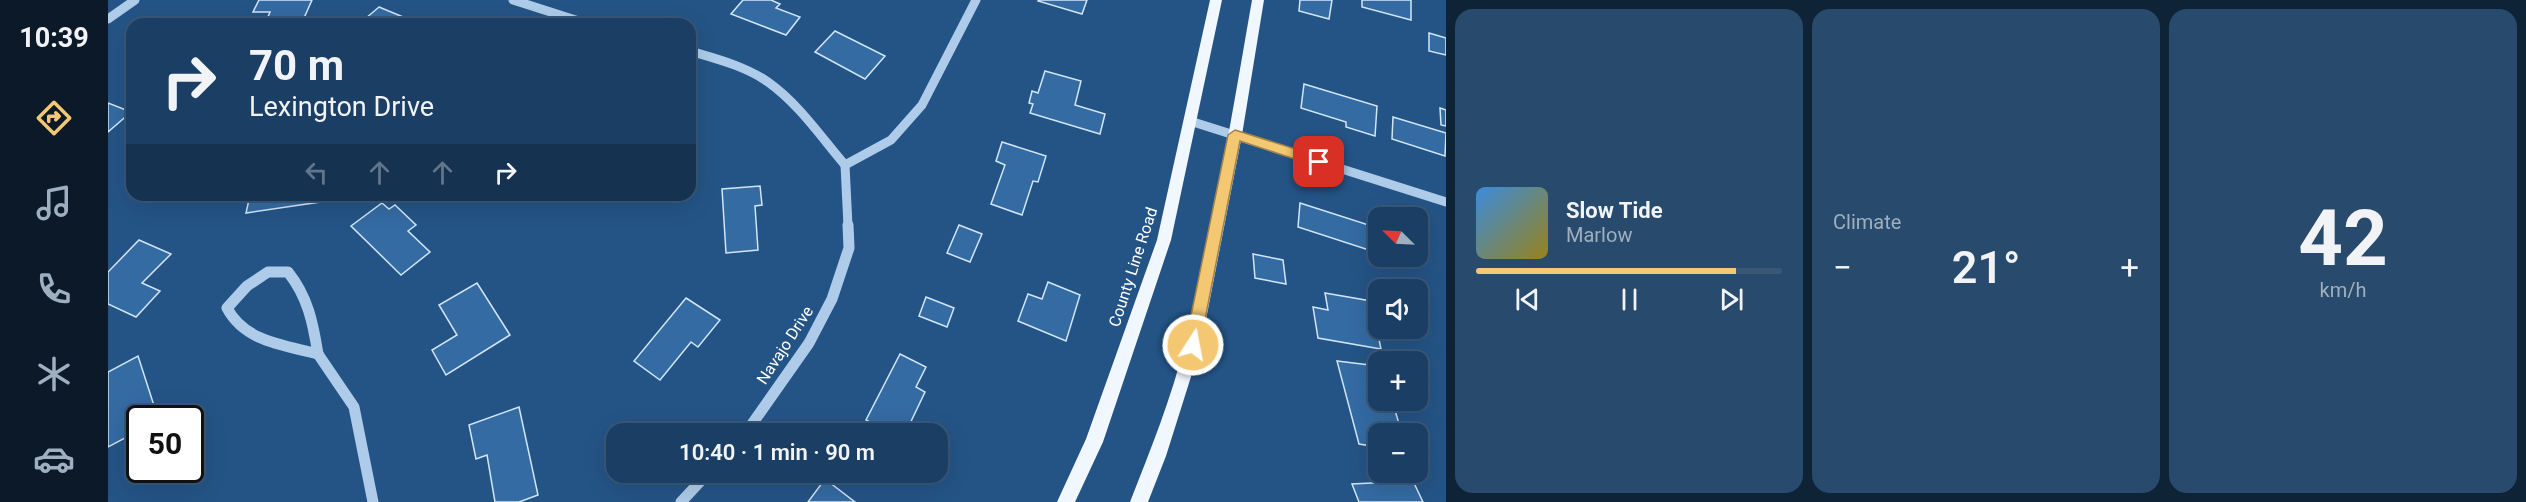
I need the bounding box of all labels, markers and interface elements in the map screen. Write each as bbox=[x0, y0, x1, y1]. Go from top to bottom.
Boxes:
text: 10:39 bbox=[19, 22, 89, 54]
text: 70 m bbox=[249, 41, 344, 90]
icon: right bbox=[150, 42, 228, 120]
text: Lexington Drive bbox=[249, 91, 434, 123]
icon: directions bbox=[33, 97, 75, 139]
pin bbox=[1293, 136, 1344, 187]
icon: arrive bbox=[1302, 145, 1335, 178]
icon: left bbox=[300, 156, 333, 189]
icon: ahead bbox=[363, 156, 396, 189]
icon: ahead bbox=[426, 156, 459, 189]
icon: right bbox=[489, 156, 522, 189]
icon: music bbox=[33, 182, 75, 224]
text: 42 bbox=[2298, 193, 2388, 284]
text: Slow Tide bbox=[1566, 198, 1663, 223]
street label: County Line Road bbox=[1105, 205, 1161, 329]
north arrow bbox=[1368, 207, 1428, 267]
map controls bbox=[1368, 207, 1428, 483]
text: Climate bbox=[1833, 210, 1901, 234]
text: Marlow bbox=[1566, 223, 1632, 247]
text: 21° bbox=[1952, 241, 2020, 294]
text: − bbox=[1833, 248, 1852, 287]
text: + bbox=[2120, 248, 2139, 287]
icon: phone bbox=[33, 268, 75, 310]
text: km/h bbox=[2320, 278, 2366, 302]
button: sound bbox=[1368, 279, 1428, 339]
icon: previous bbox=[1511, 283, 1544, 316]
icon: pause bbox=[1613, 283, 1646, 316]
icon: next bbox=[1715, 283, 1748, 316]
street label: Navajo Drive bbox=[753, 302, 817, 388]
position arrow bbox=[1161, 313, 1225, 377]
button: + bbox=[1368, 351, 1428, 411]
icon: climate bbox=[33, 353, 75, 395]
speed limit sign: 50 bbox=[126, 405, 204, 483]
button: − bbox=[1368, 423, 1428, 483]
icon: car bbox=[33, 438, 75, 480]
text: 10:40 · 1 min · 90 m bbox=[679, 440, 875, 465]

